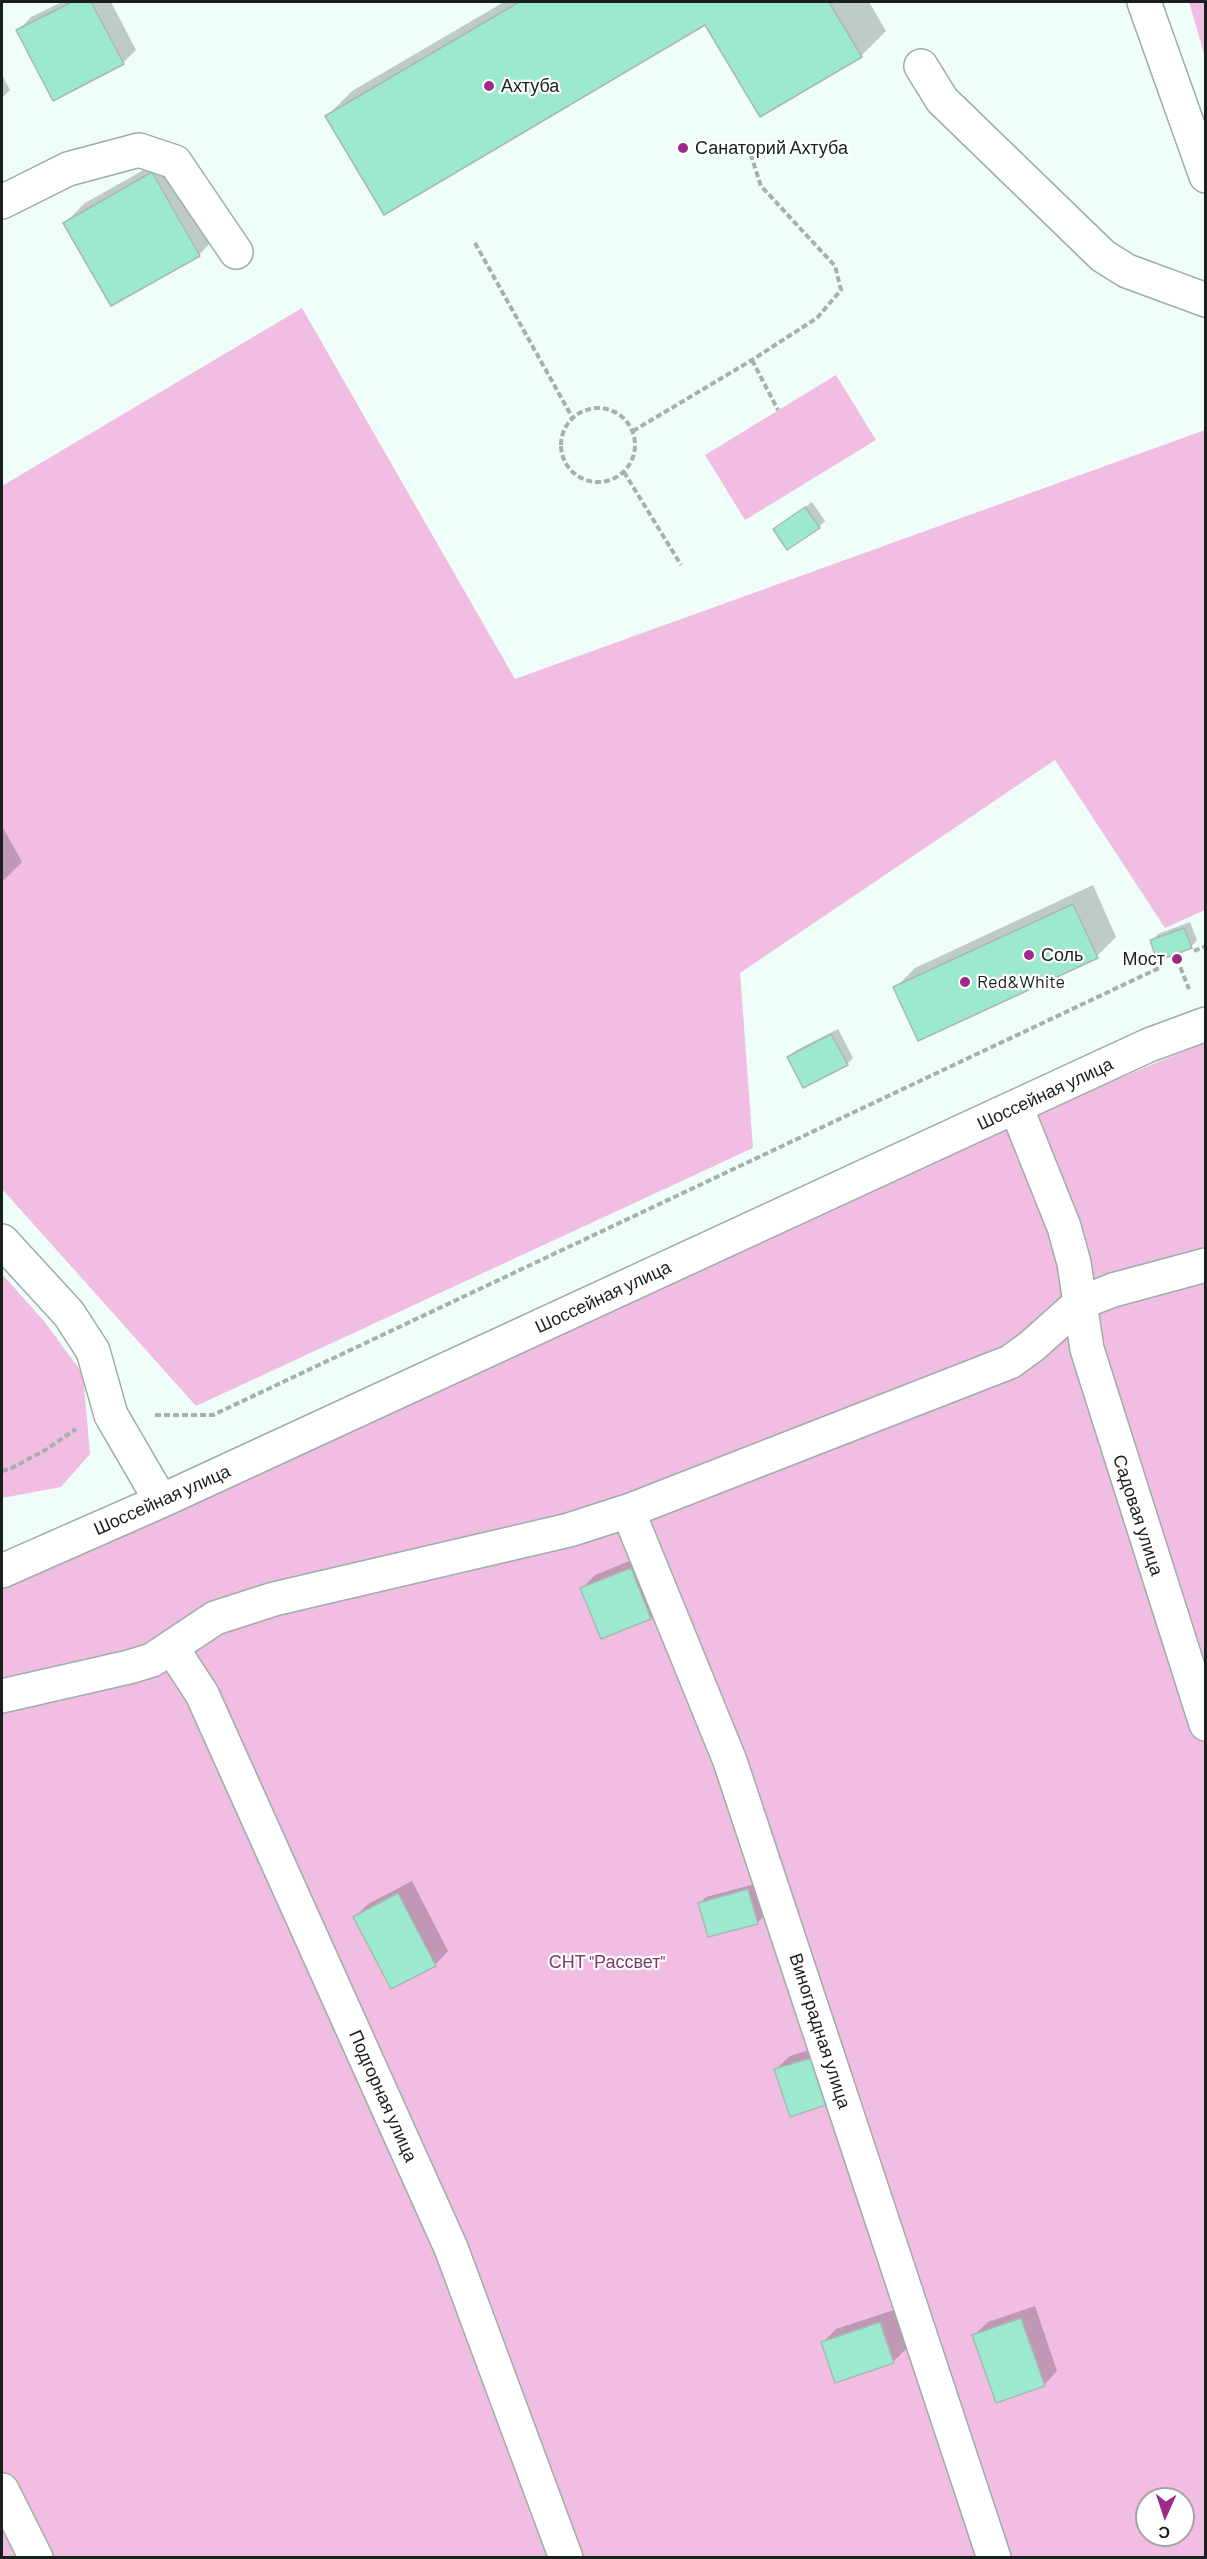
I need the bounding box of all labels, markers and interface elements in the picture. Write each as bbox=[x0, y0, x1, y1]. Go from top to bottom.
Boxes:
place label: Ахтуба bbox=[501, 75, 559, 97]
marker: Ахтуба bbox=[482, 79, 496, 93]
place label: Санаторий Ахтуба bbox=[695, 137, 848, 159]
marker: Санаторий Ахтуба bbox=[676, 141, 690, 155]
place label: Соль bbox=[1041, 944, 1083, 966]
marker: Соль bbox=[1022, 948, 1036, 962]
place label: Мост bbox=[1123, 948, 1165, 970]
marker: Мост bbox=[1170, 952, 1184, 966]
place label: Red&White bbox=[977, 971, 1065, 993]
marker: Red&White bbox=[958, 975, 972, 989]
street label: Шоссейная улица bbox=[974, 1053, 1116, 1135]
street label: Шоссейная улица bbox=[532, 1256, 674, 1338]
street label: Садовая улица bbox=[1108, 1452, 1168, 1578]
street label: Шоссейная улица bbox=[90, 1460, 234, 1540]
park label: СНТ "Рассвет" bbox=[549, 1951, 665, 1973]
street label: Виноградная улица bbox=[785, 1951, 855, 2111]
street label: Подгорная улица bbox=[344, 2027, 422, 2165]
north arrow bbox=[1135, 2487, 1195, 2547]
text: С bbox=[1158, 2524, 1170, 2543]

